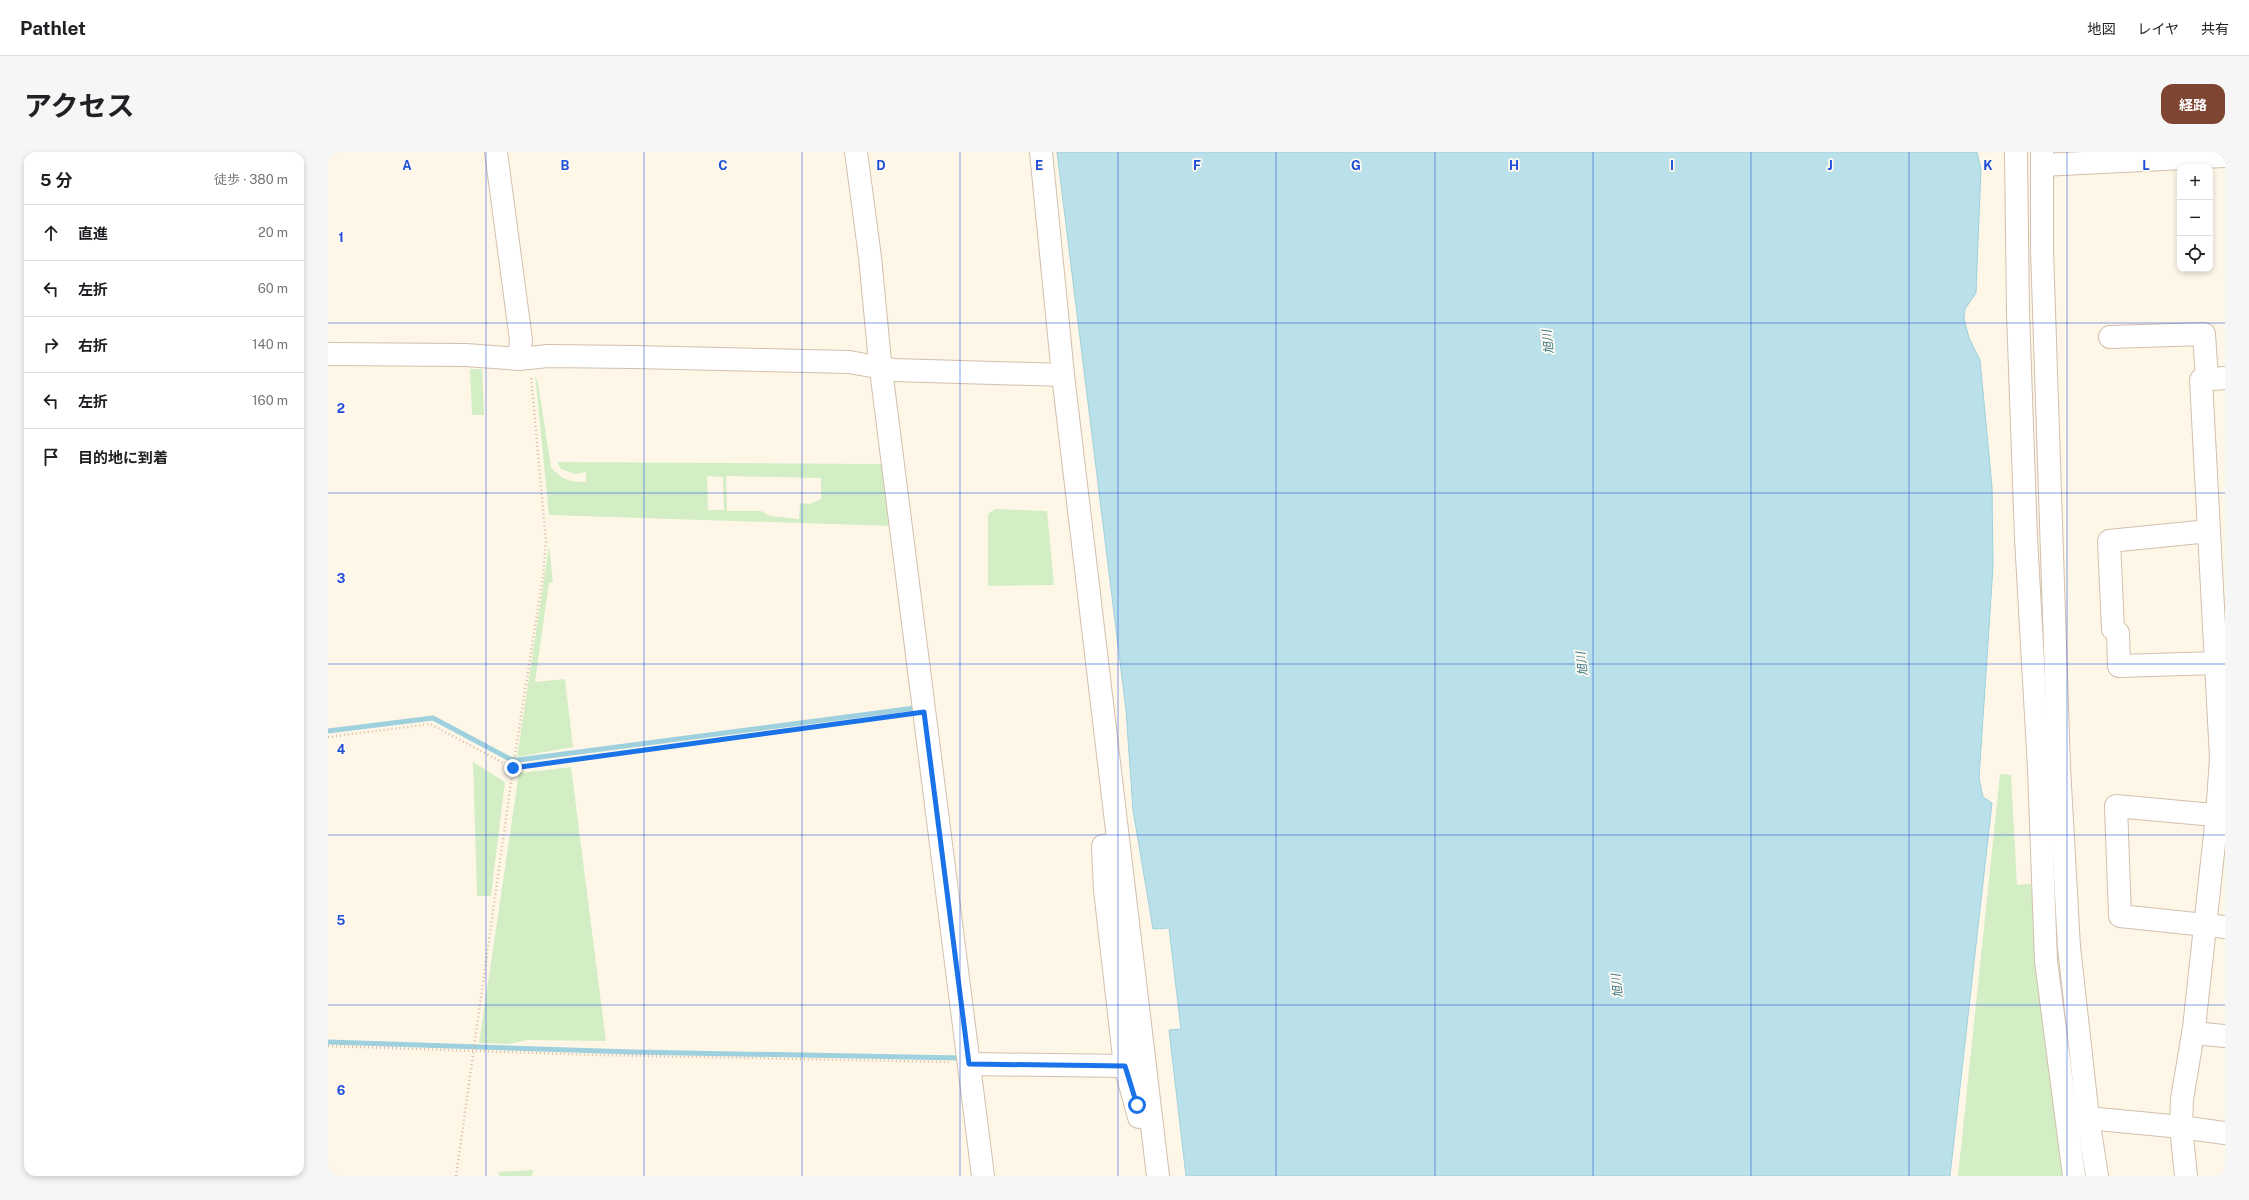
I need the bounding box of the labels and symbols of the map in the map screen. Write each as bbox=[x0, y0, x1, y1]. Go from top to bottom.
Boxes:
text: A bbox=[402, 158, 412, 173]
text: B bbox=[561, 158, 570, 173]
text: C bbox=[718, 158, 728, 173]
text: D bbox=[876, 158, 886, 173]
text: E bbox=[1035, 158, 1043, 173]
text: F bbox=[1193, 158, 1201, 173]
text: G bbox=[1351, 158, 1361, 173]
text: H bbox=[1509, 158, 1519, 173]
text: I bbox=[1670, 158, 1674, 173]
text: J bbox=[1827, 158, 1833, 173]
text: K bbox=[1983, 158, 1993, 173]
text: L bbox=[2142, 158, 2150, 173]
text: 1 bbox=[338, 230, 344, 245]
water label: 旭川 bbox=[1540, 327, 1556, 355]
text: 2 bbox=[337, 401, 345, 416]
text: 3 bbox=[337, 571, 346, 586]
water label: 旭川 bbox=[1574, 649, 1590, 677]
text: 4 bbox=[337, 742, 346, 757]
route end bbox=[504, 759, 522, 777]
text: 5 bbox=[337, 913, 346, 928]
water label: 旭川 bbox=[1609, 971, 1625, 999]
text: 6 bbox=[337, 1083, 346, 1098]
route start bbox=[1128, 1096, 1146, 1114]

